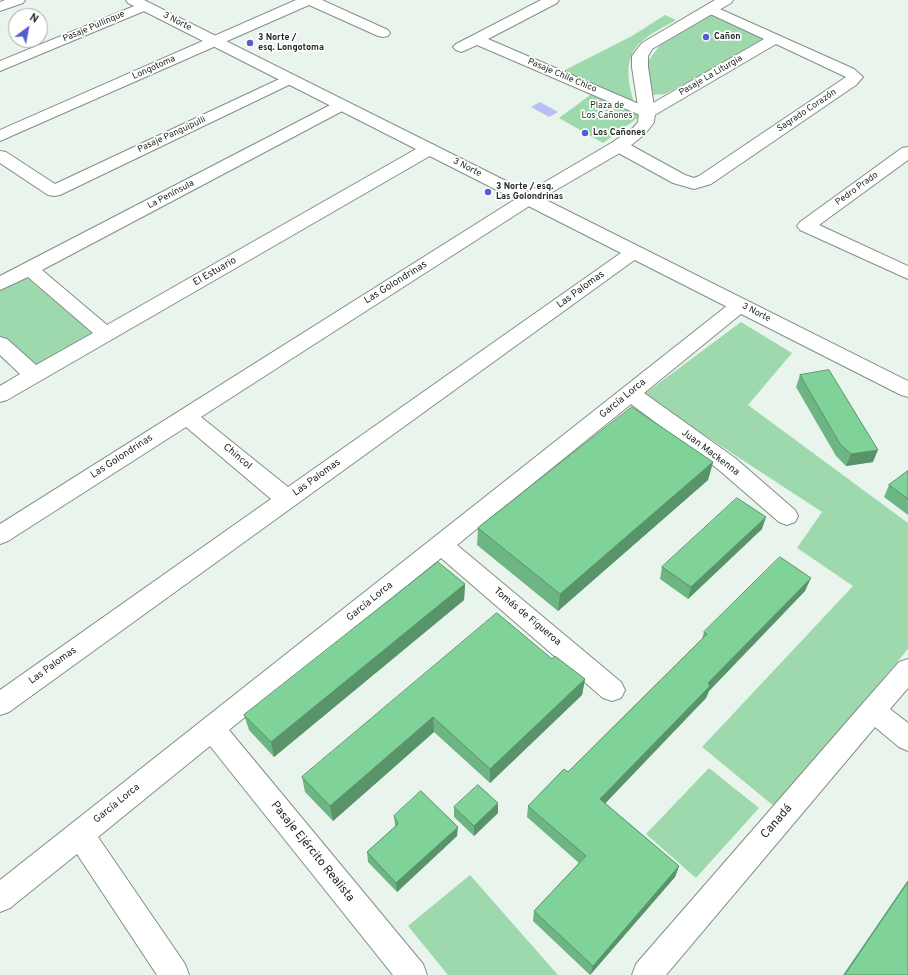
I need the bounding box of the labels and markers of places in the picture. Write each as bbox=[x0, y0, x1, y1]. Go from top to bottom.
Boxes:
marker: Cañon bbox=[701, 32, 711, 42]
place label: Cañon bbox=[714, 32, 740, 42]
place label: 3 Norte / esq. Longotoma bbox=[258, 33, 324, 54]
marker: 3 Norte / esq. Longotoma bbox=[245, 38, 255, 48]
marker: Los Cañones bbox=[580, 128, 590, 138]
place label: Los Cañones bbox=[593, 128, 646, 138]
place label: 3 Norte / esq. Las Golondrinas bbox=[496, 182, 563, 203]
marker: 3 Norte / esq. Las Golondrinas bbox=[483, 187, 493, 197]

